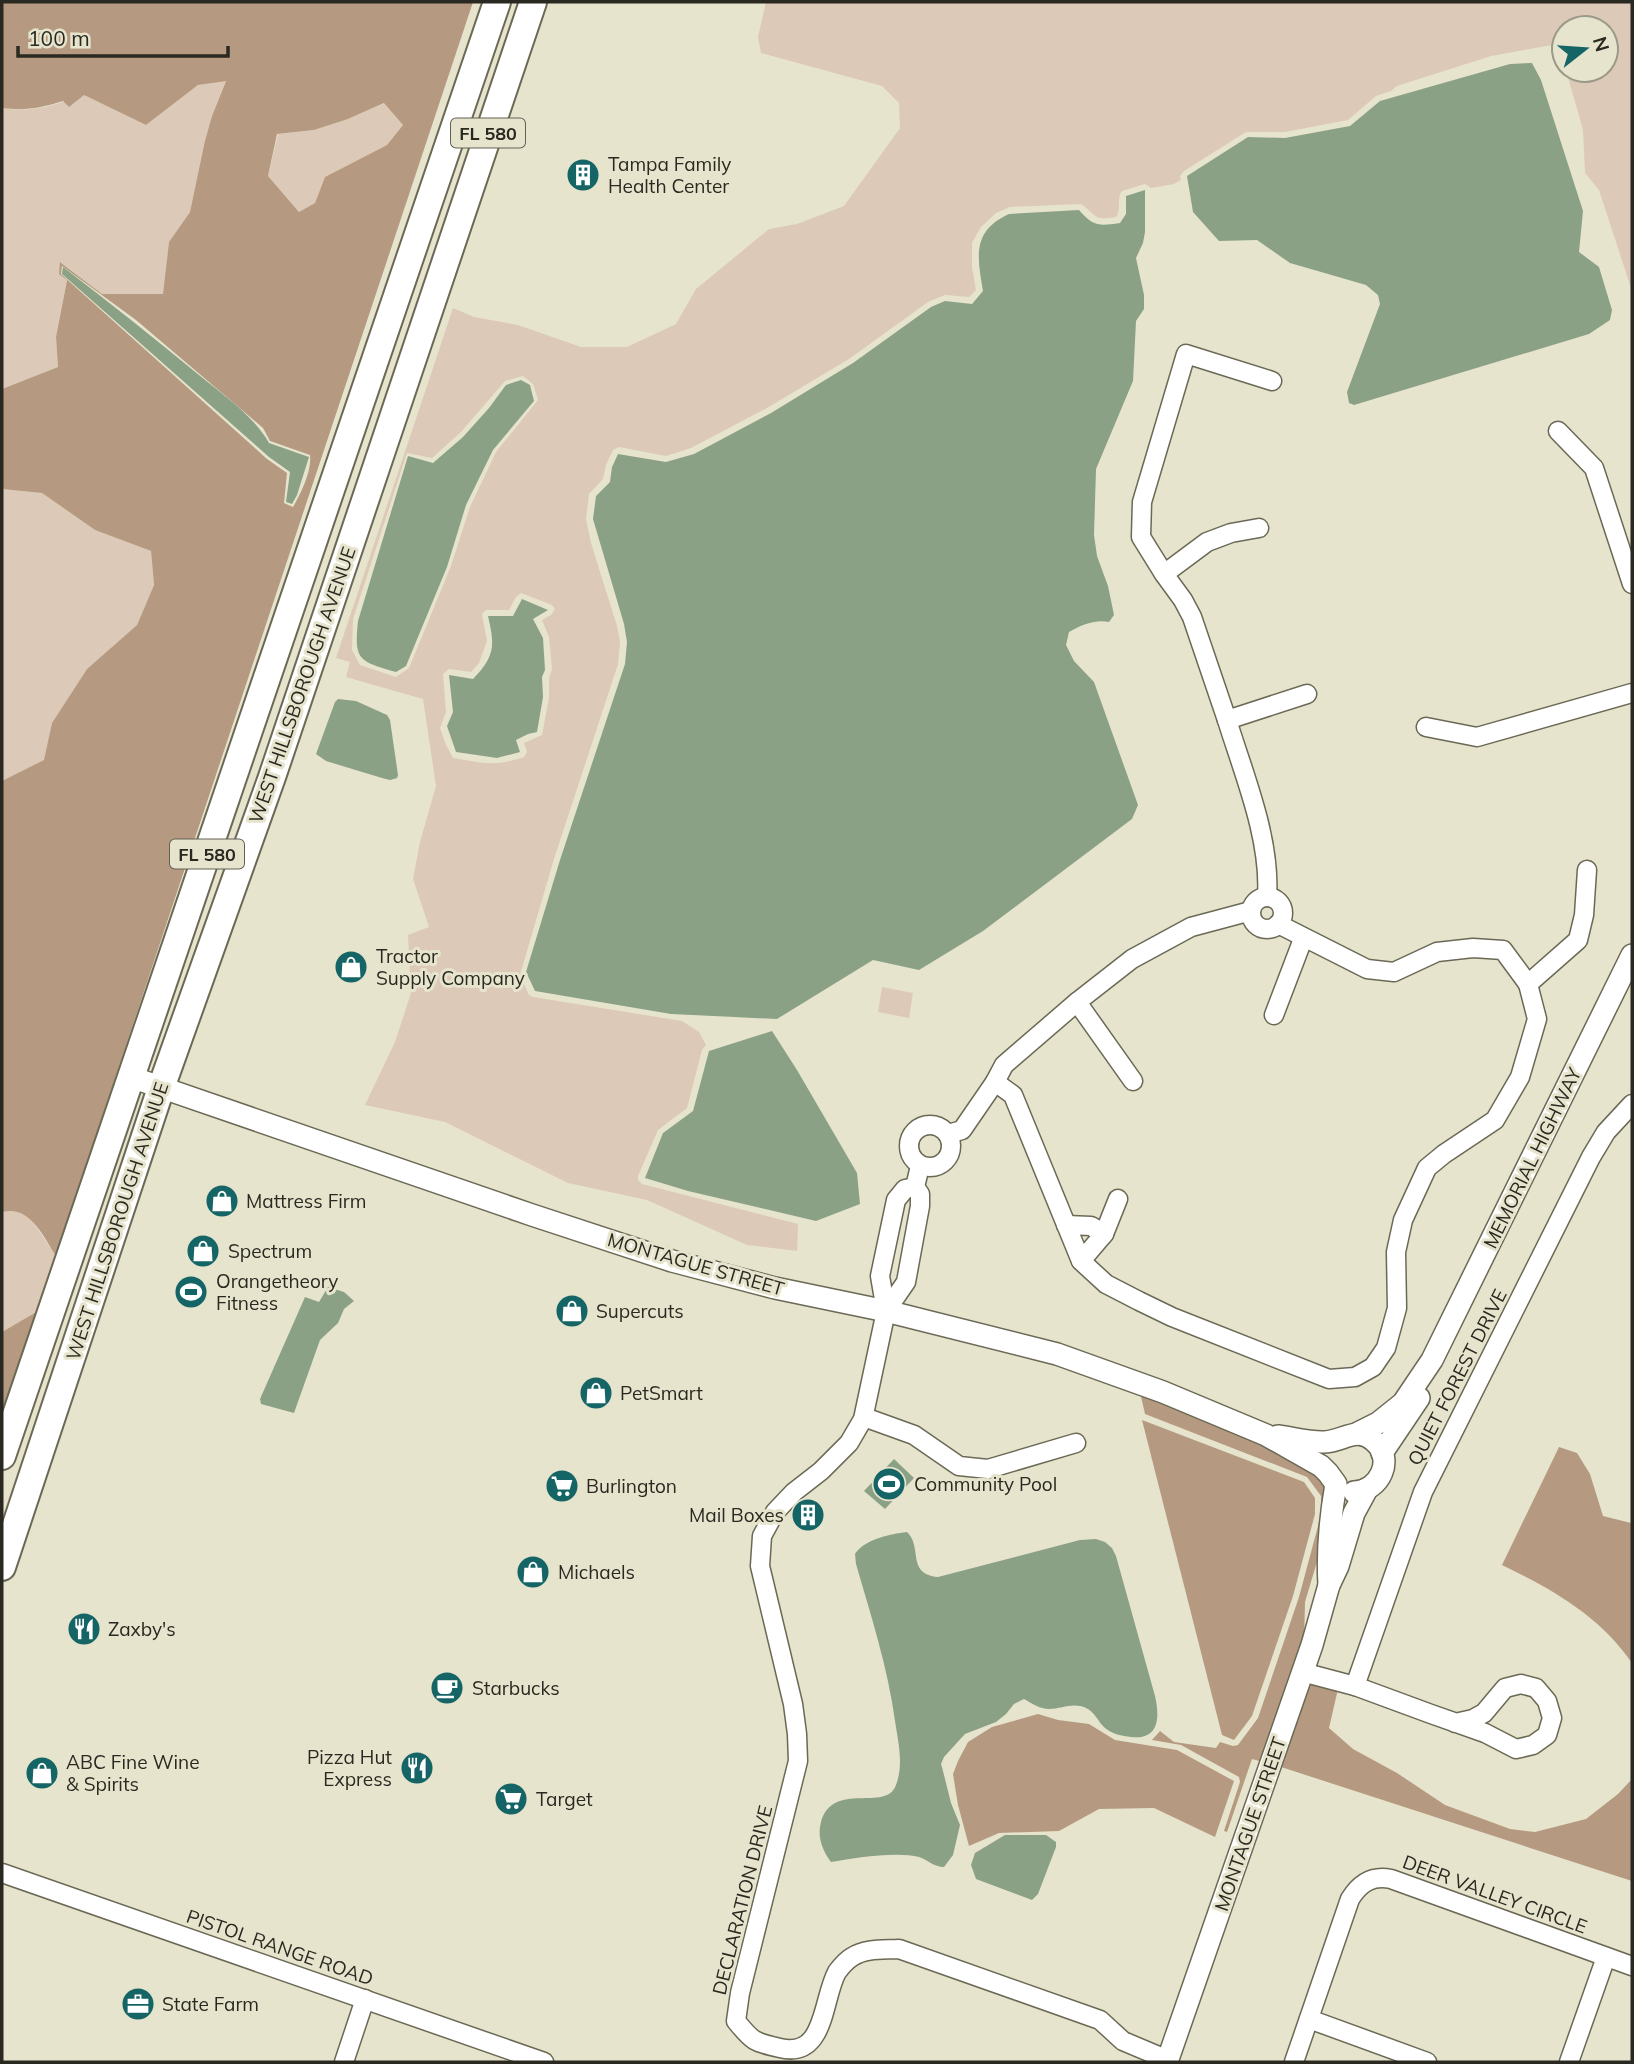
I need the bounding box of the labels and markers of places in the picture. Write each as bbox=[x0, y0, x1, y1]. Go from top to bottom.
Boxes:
place label: Tampa Family Health Center bbox=[608, 152, 731, 198]
building icon: Tampa Family Health Center bbox=[564, 156, 602, 194]
place label: Tractor Supply Company bbox=[376, 944, 525, 990]
shop icon: Tractor Supply Company bbox=[332, 948, 370, 986]
shop icon: Mattress Firm bbox=[203, 1182, 241, 1220]
place label: Mattress Firm bbox=[246, 1189, 366, 1213]
shop icon: Spectrum bbox=[184, 1232, 222, 1270]
place label: Spectrum bbox=[228, 1239, 312, 1263]
place label: Orangetheory Fitness bbox=[216, 1269, 338, 1315]
sports icon: Orangetheory Fitness bbox=[172, 1273, 210, 1311]
shop icon: Supercuts bbox=[553, 1292, 591, 1330]
place label: Supercuts bbox=[596, 1299, 684, 1323]
shop icon: PetSmart bbox=[577, 1374, 615, 1412]
place label: PetSmart bbox=[620, 1381, 703, 1405]
sports icon: Community Pool bbox=[870, 1465, 908, 1503]
supermarket icon: Burlington bbox=[543, 1467, 581, 1505]
place label: Community Pool bbox=[914, 1472, 1057, 1496]
place label: Burlington bbox=[586, 1474, 677, 1498]
building icon: Mail Boxes bbox=[789, 1496, 827, 1534]
place label: Mail Boxes bbox=[689, 1503, 784, 1527]
shop icon: Michaels bbox=[514, 1553, 552, 1591]
place label: Michaels bbox=[558, 1560, 635, 1584]
restaurant icon: Zaxby's bbox=[65, 1610, 103, 1648]
place label: Zaxby's bbox=[108, 1617, 176, 1641]
cafe icon: Starbucks bbox=[428, 1669, 466, 1707]
place label: Starbucks bbox=[472, 1676, 560, 1700]
place label: Pizza Hut Express bbox=[307, 1745, 392, 1791]
restaurant icon: Pizza Hut Express bbox=[398, 1749, 436, 1787]
place label: ABC Fine Wine & Spirits bbox=[66, 1750, 200, 1796]
shop icon: ABC Fine Wine & Spirits bbox=[23, 1754, 61, 1792]
supermarket icon: Target bbox=[492, 1780, 530, 1818]
place label: Target bbox=[536, 1787, 593, 1811]
office icon: State Farm bbox=[119, 1985, 157, 2023]
place label: State Farm bbox=[162, 1992, 259, 2016]

